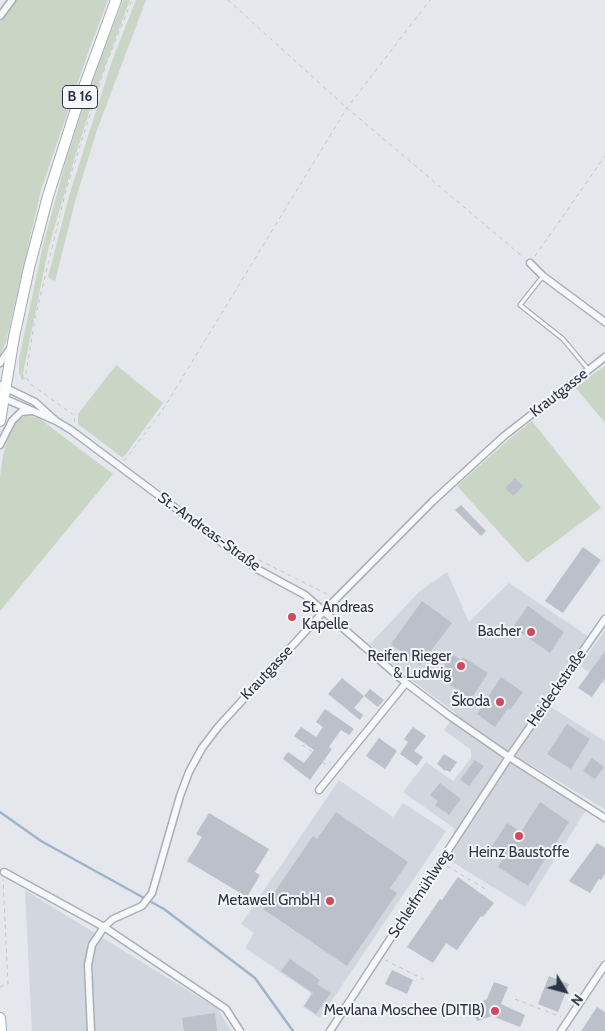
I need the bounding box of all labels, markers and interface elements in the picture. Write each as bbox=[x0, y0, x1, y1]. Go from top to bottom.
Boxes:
road number: B 16 bbox=[62, 85, 98, 108]
street label: Krautgasse bbox=[527, 365, 591, 421]
street label: St.-Andreas-Straße bbox=[154, 489, 264, 575]
place label: St. Andreas Kapelle bbox=[302, 599, 374, 634]
marker: St. Andreas Kapelle bbox=[286, 611, 298, 623]
place label: Bacher bbox=[477, 623, 521, 641]
marker: Bacher bbox=[525, 626, 537, 638]
street label: Krautgasse bbox=[237, 642, 297, 704]
street label: Heideckstraße bbox=[524, 646, 590, 730]
place label: Reifen Rieger & Ludwig bbox=[367, 648, 451, 683]
marker: Reifen Rieger & Ludwig bbox=[455, 660, 467, 672]
place label: Škoda bbox=[451, 693, 490, 711]
marker: Škoda bbox=[494, 696, 506, 708]
marker: Heinz Baustoffe bbox=[513, 830, 525, 842]
place label: Heinz Baustoffe bbox=[469, 844, 569, 862]
street label: Schleifmühlweg bbox=[385, 847, 455, 941]
place label: Metawell GmbH bbox=[218, 892, 320, 910]
marker: Metawell GmbH bbox=[324, 895, 336, 907]
north arrow bbox=[540, 966, 590, 1016]
text: N bbox=[567, 991, 587, 1009]
place label: Mevlana Moschee (DITIB) bbox=[324, 1002, 485, 1020]
marker: Mevlana Moschee (DITIB) bbox=[489, 1005, 501, 1017]

